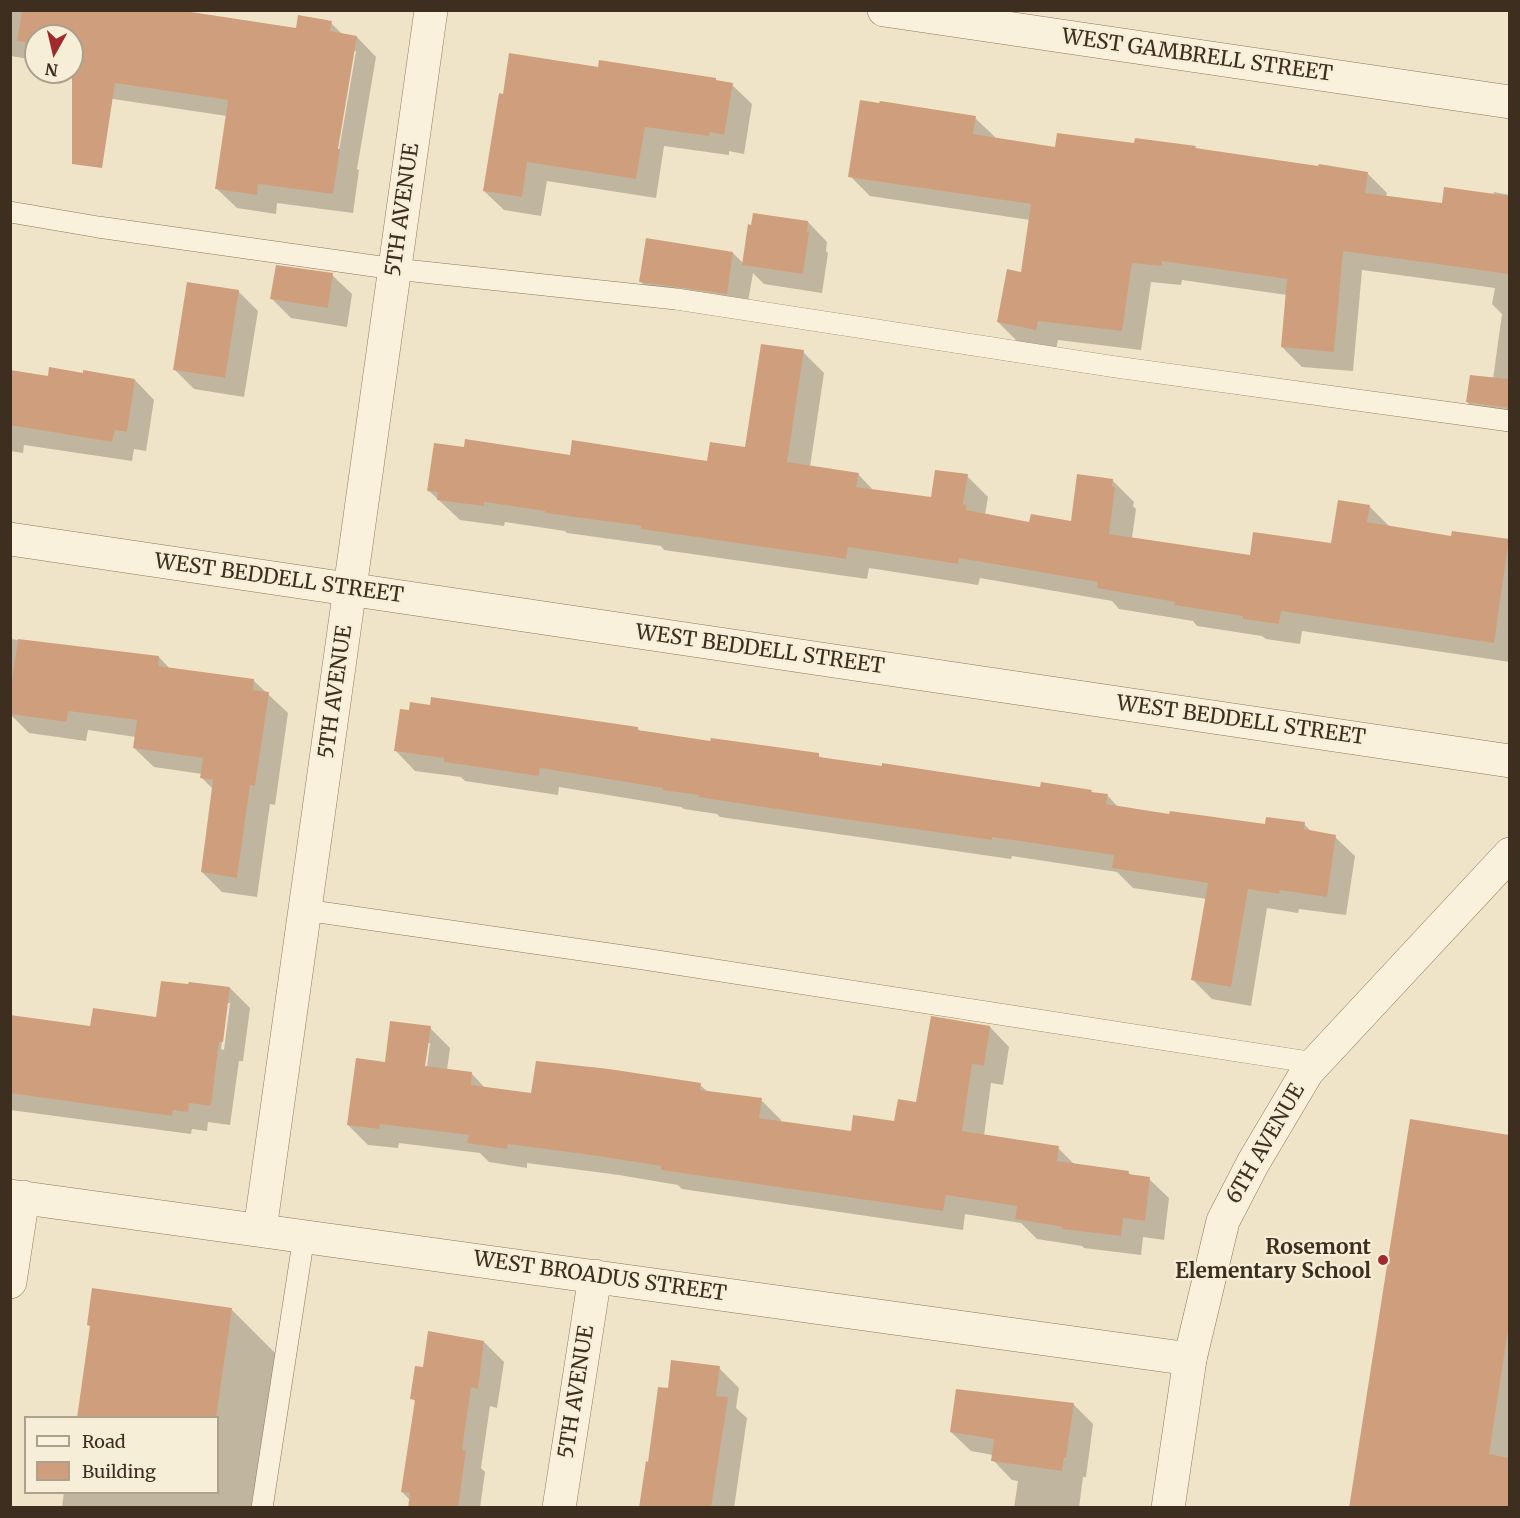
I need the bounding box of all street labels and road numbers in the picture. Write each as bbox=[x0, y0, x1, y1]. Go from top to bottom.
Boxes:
street label: WEST GAMBRELL STREET bbox=[1060, 25, 1334, 87]
street label: 5TH AVENUE bbox=[381, 142, 425, 278]
street label: WEST BEDDELL STREET bbox=[153, 549, 405, 609]
street label: WEST BEDDELL STREET bbox=[634, 620, 886, 680]
street label: 5TH AVENUE bbox=[314, 624, 358, 760]
street label: WEST BEDDELL STREET bbox=[1115, 691, 1367, 751]
street label: 6TH AVENUE bbox=[1222, 1080, 1310, 1208]
street label: WEST BROADUS STREET bbox=[472, 1247, 728, 1307]
street label: 5TH AVENUE bbox=[554, 1324, 600, 1460]

